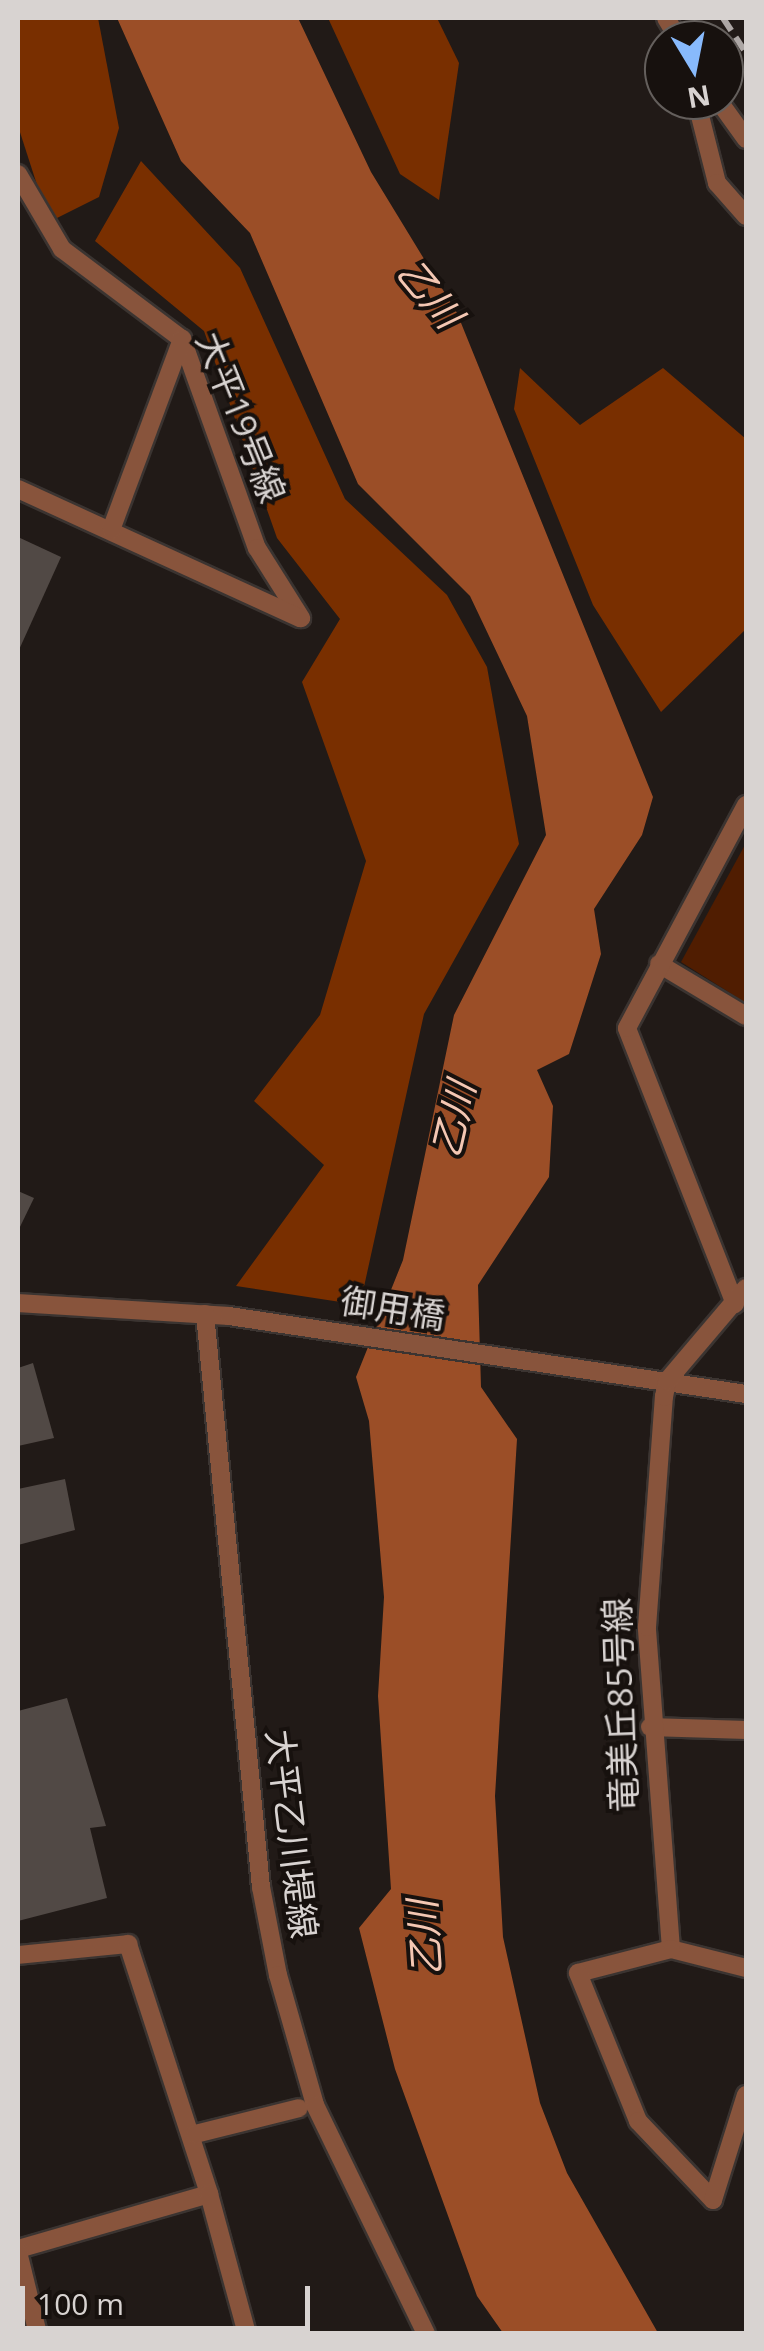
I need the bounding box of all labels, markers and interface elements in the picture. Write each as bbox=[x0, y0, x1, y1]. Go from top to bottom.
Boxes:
north arrow bbox=[644, 20, 744, 120]
text: N bbox=[684, 77, 713, 118]
water label: 乙川 bbox=[388, 249, 472, 337]
street label: 大平19号線 bbox=[188, 326, 294, 508]
water label: 乙川 bbox=[422, 1077, 484, 1161]
street label: 御用橋 bbox=[338, 1279, 448, 1337]
street label: 竜美丘85号線 bbox=[595, 1597, 645, 1813]
street label: 大平乙川堤線 bbox=[258, 1727, 326, 1941]
water label: 乙川 bbox=[399, 1899, 449, 1977]
scale bar bbox=[25, 2266, 315, 2328]
text: 100 m bbox=[37, 2283, 124, 2324]

